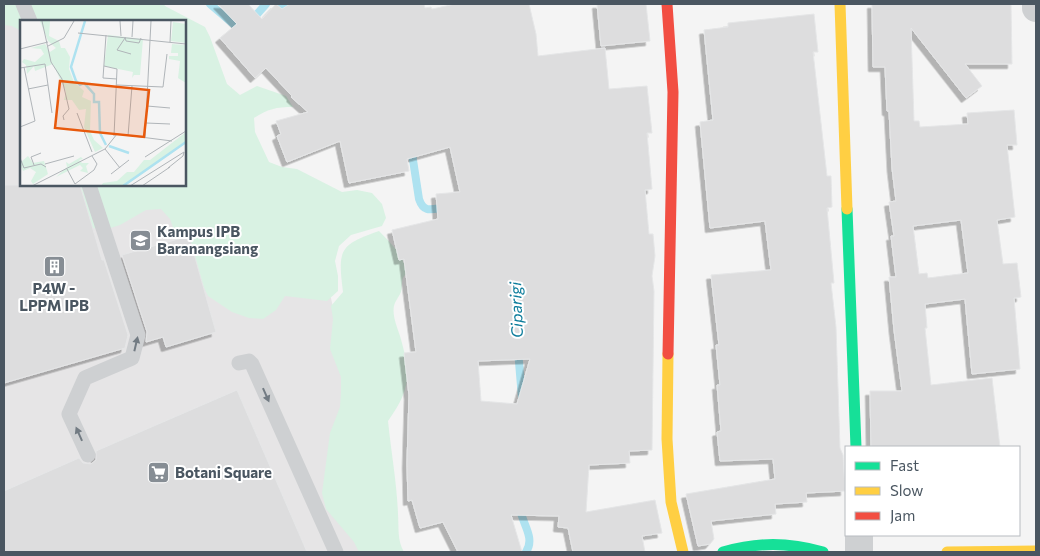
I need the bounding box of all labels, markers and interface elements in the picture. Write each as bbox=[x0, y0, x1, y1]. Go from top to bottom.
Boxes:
inset map bbox=[20, 20, 186, 186]
place label: Kampus IPB Baranangsiang bbox=[157, 222, 258, 257]
school or university icon: Kampus IPB Baranangsiang bbox=[129, 229, 153, 253]
building icon: P4W - LPPM IPB bbox=[42, 254, 66, 278]
place label: P4W - LPPM IPB bbox=[19, 279, 89, 314]
water label: Ciparigi bbox=[505, 281, 526, 338]
one-way arrow bbox=[132, 335, 140, 351]
one-way arrow bbox=[262, 388, 270, 402]
one-way arrow bbox=[74, 427, 82, 441]
legend bbox=[845, 446, 1020, 536]
text: Fast bbox=[890, 456, 919, 474]
supermarket icon: Botani Square bbox=[147, 461, 171, 485]
place label: Botani Square bbox=[175, 463, 272, 481]
text: Slow bbox=[890, 481, 923, 499]
text: Jam bbox=[890, 506, 915, 524]

